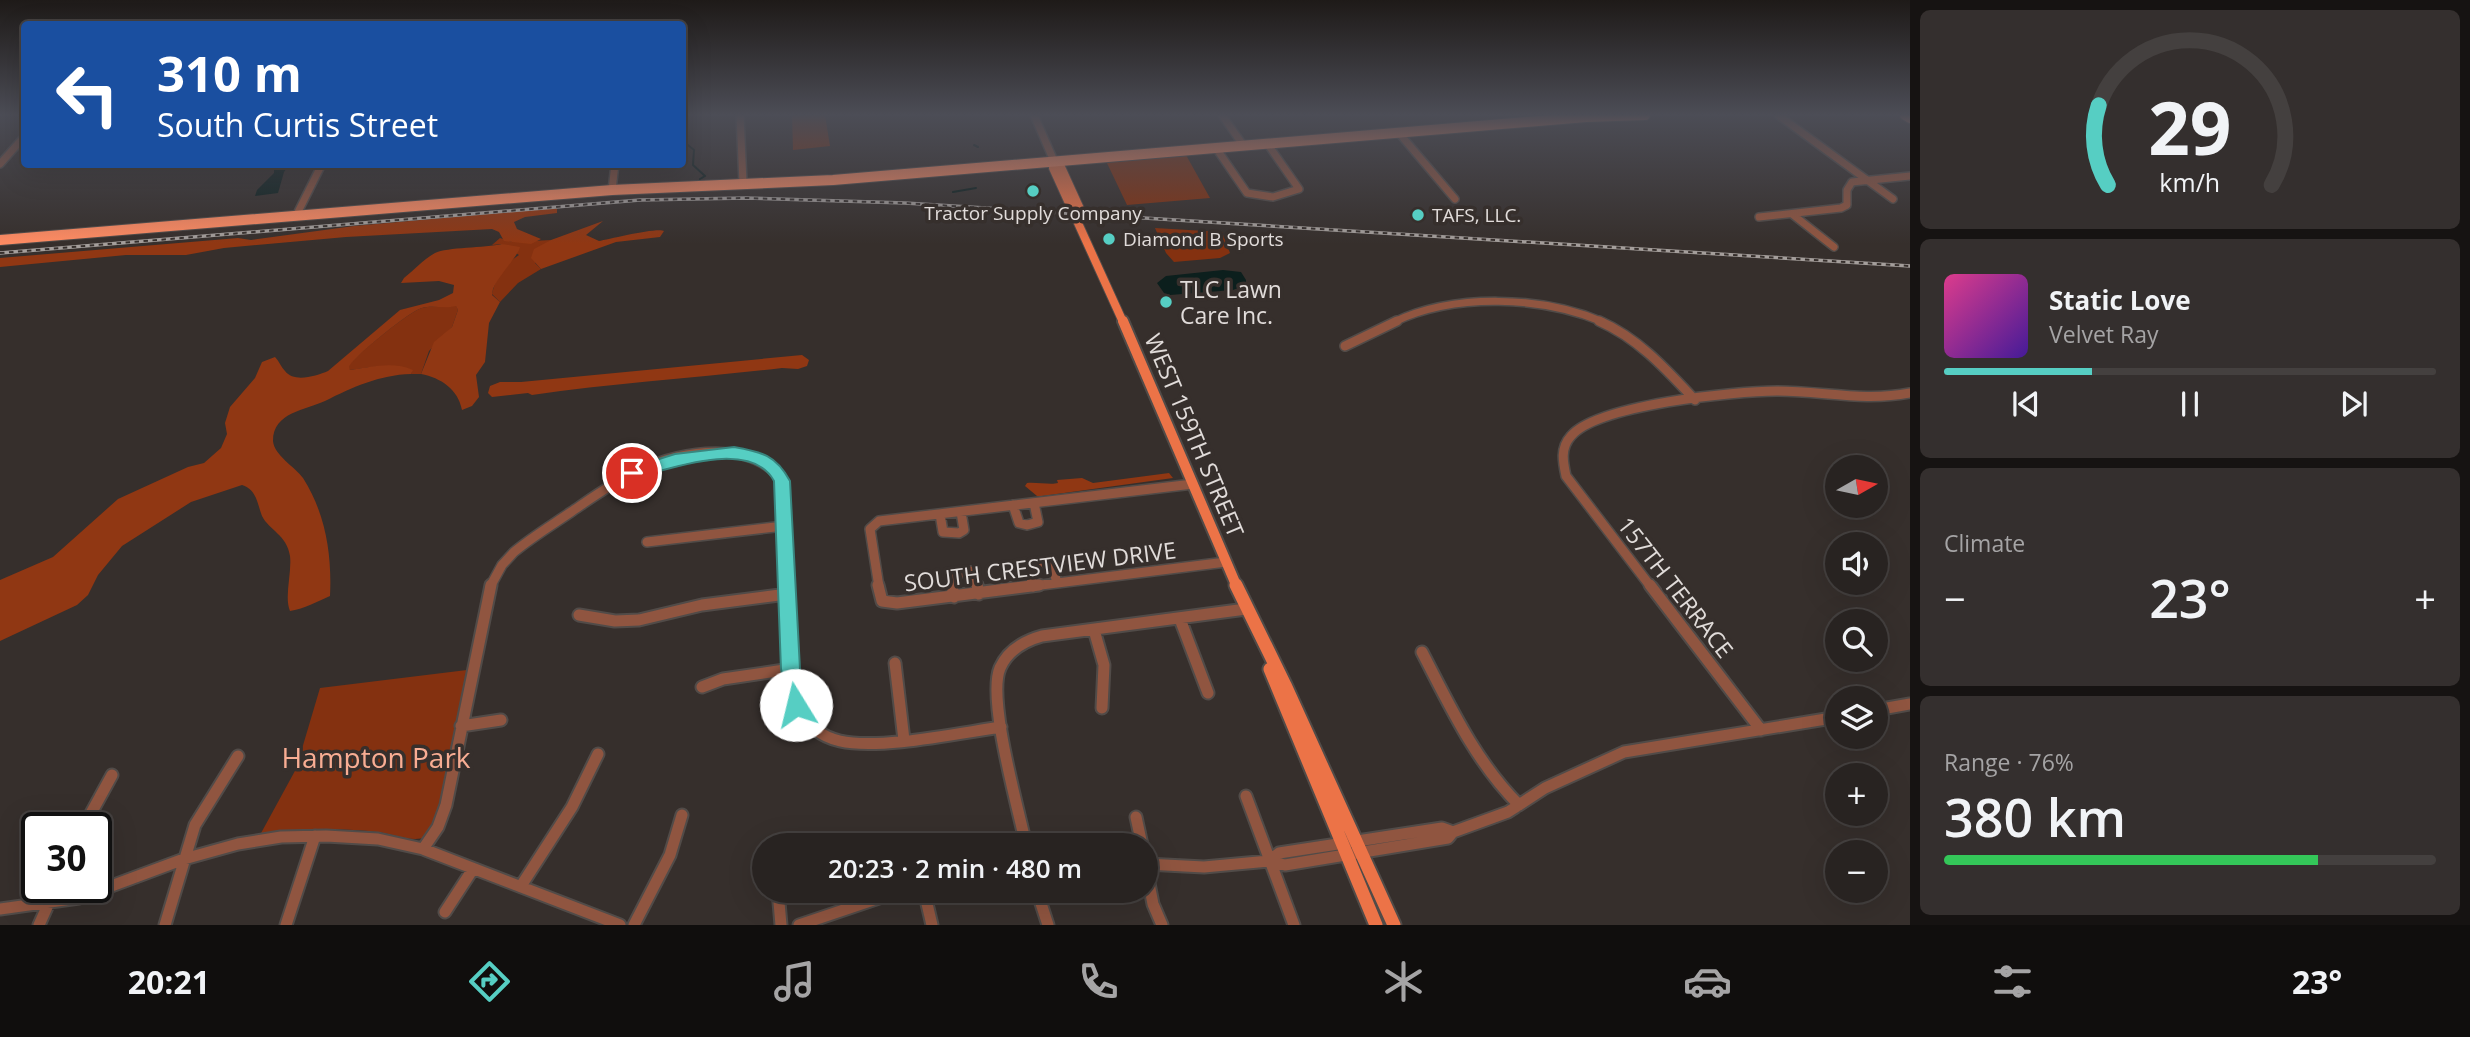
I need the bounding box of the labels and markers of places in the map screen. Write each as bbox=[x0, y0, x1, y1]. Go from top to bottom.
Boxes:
marker: Tractor Supply Company bbox=[1025, 183, 1041, 199]
place label: Tractor Supply Company bbox=[924, 200, 1142, 226]
place label: TAFS, LLC. bbox=[1432, 202, 1521, 228]
marker: TAFS, LLC. bbox=[1410, 207, 1426, 223]
place label: Diamond B Sports bbox=[1123, 226, 1284, 252]
marker: Diamond B Sports bbox=[1101, 231, 1117, 247]
place label: TLC Lawn Care Inc. bbox=[1180, 273, 1282, 331]
marker: TLC Lawn Care Inc. bbox=[1158, 294, 1174, 310]
pin bbox=[602, 443, 662, 503]

